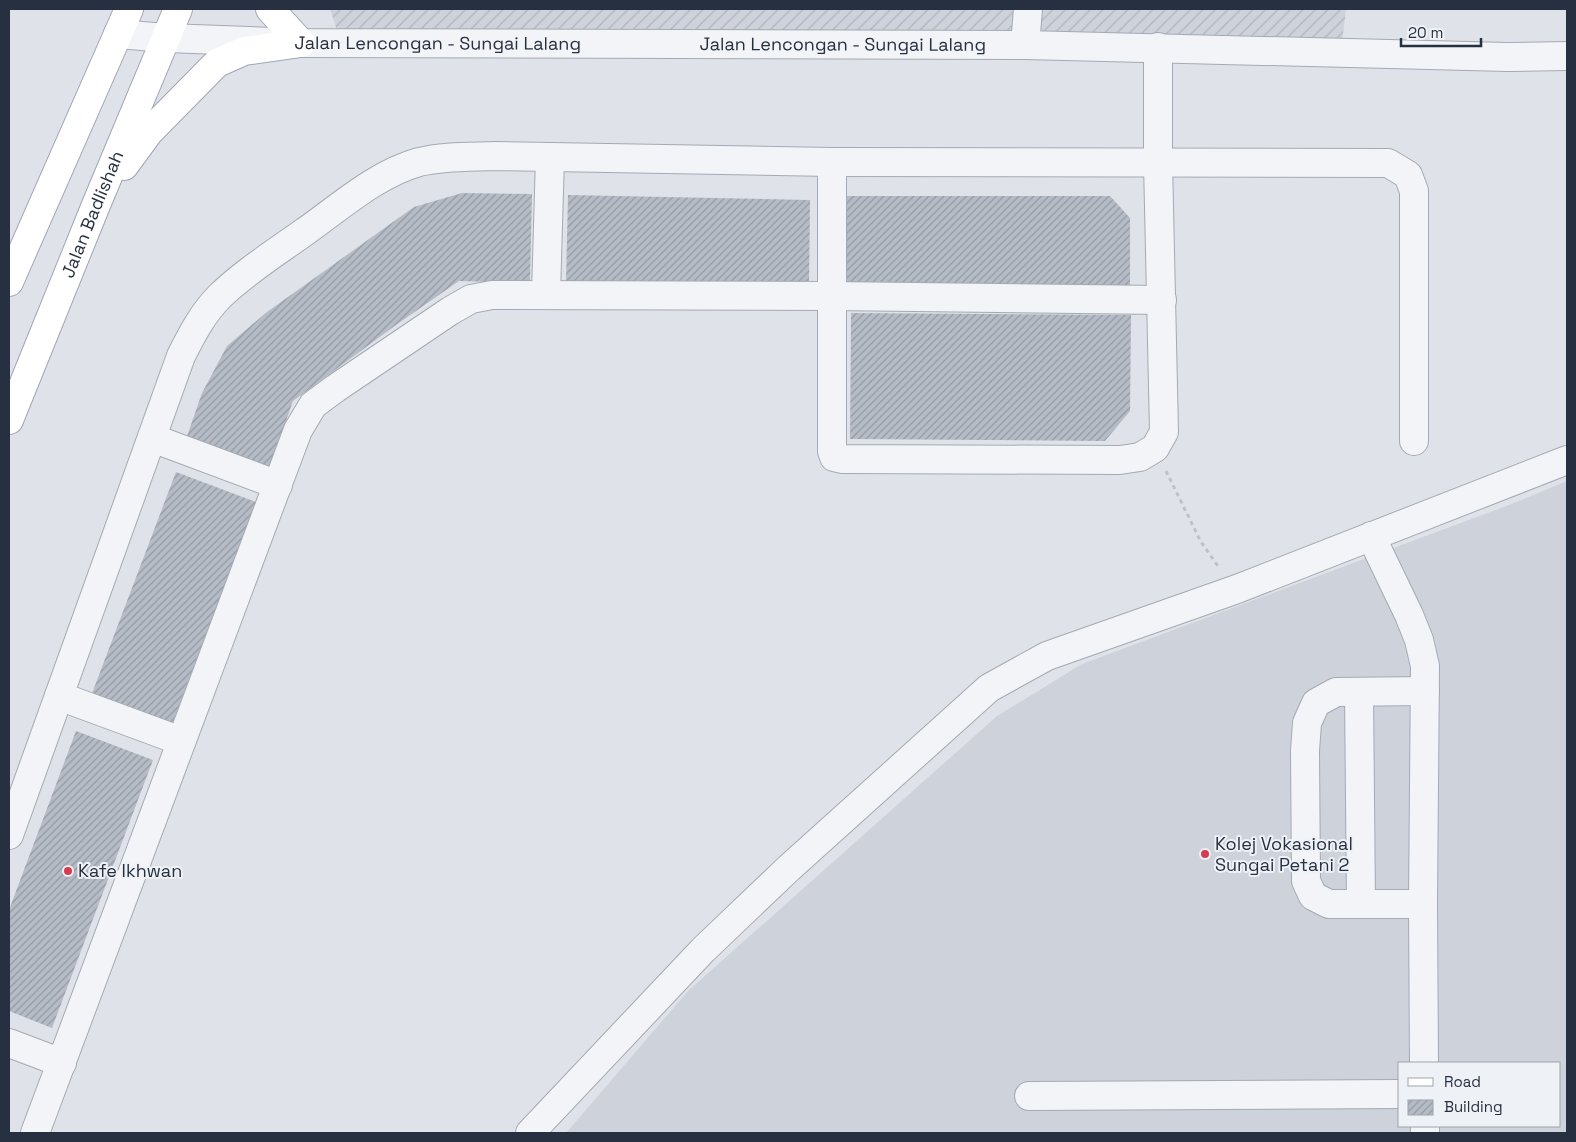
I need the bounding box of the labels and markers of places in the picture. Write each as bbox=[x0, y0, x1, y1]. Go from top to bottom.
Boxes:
place label: Kolej Vokasional Sungai Petani 2 bbox=[1215, 832, 1353, 876]
marker: Kolej Vokasional Sungai Petani 2 bbox=[1199, 848, 1211, 860]
place label: Kafe Ikhwan bbox=[78, 859, 182, 882]
marker: Kafe Ikhwan bbox=[62, 865, 74, 877]

